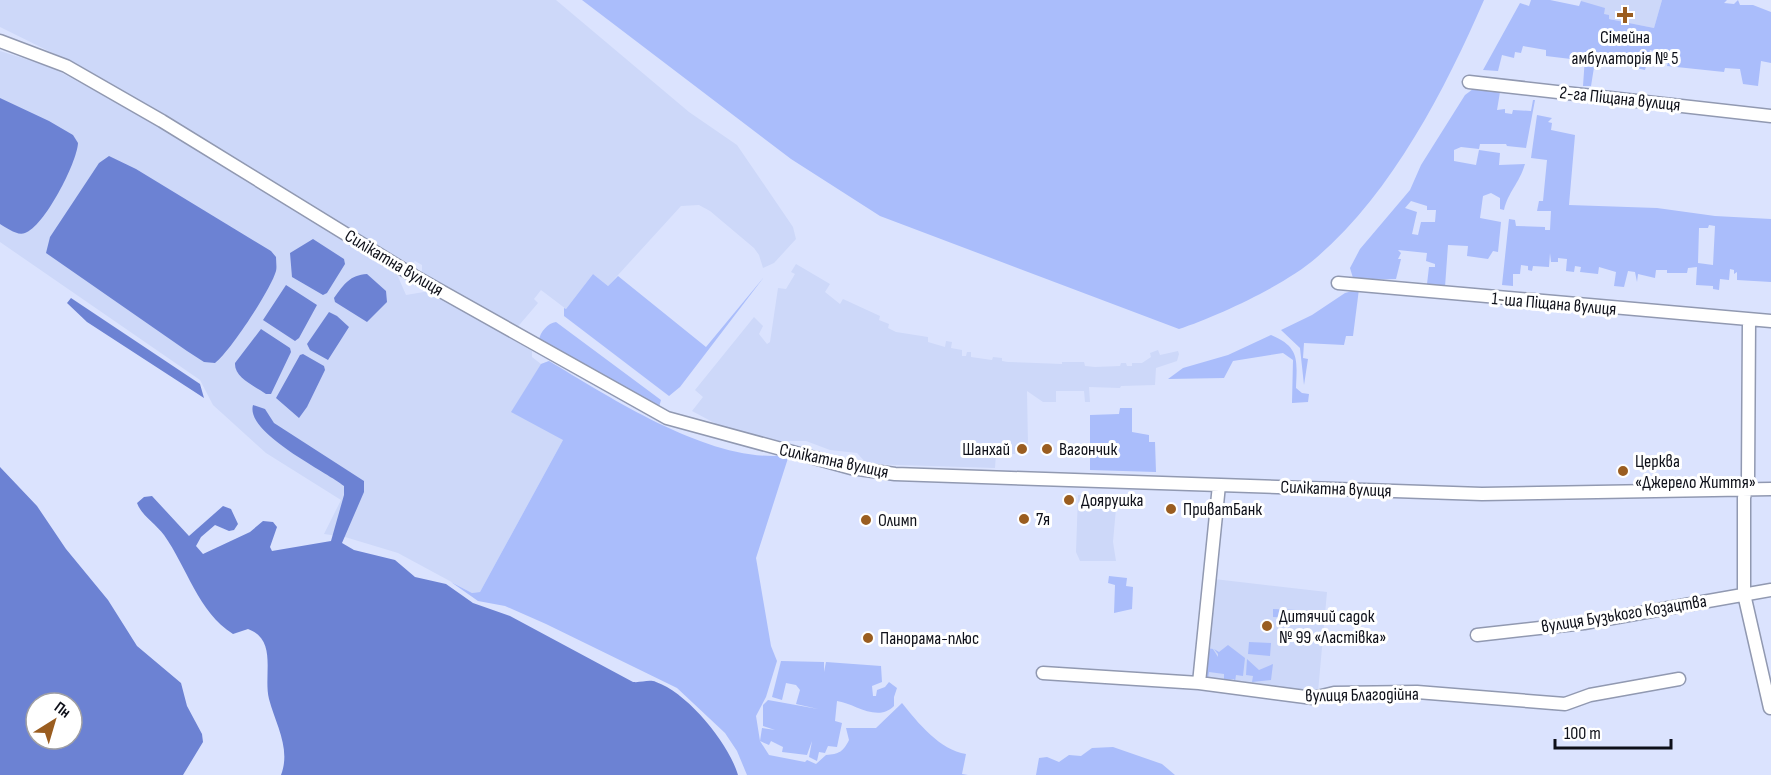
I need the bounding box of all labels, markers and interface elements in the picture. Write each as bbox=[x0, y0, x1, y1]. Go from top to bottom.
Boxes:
marker: Сімейна амбулаторія № 5 bbox=[1616, 6, 1634, 24]
place label: Сімейна амбулаторія № 5 bbox=[1572, 27, 1678, 69]
street label: 2-га Піщана вулиця bbox=[1558, 82, 1682, 116]
street label: Силікатна вулиця bbox=[341, 225, 447, 301]
street label: 1-ша Піщана вулиця bbox=[1491, 288, 1617, 320]
street label: Силікатна вулиця bbox=[777, 439, 891, 483]
place label: Шанхай bbox=[962, 439, 1010, 460]
place label: Вагончик bbox=[1059, 439, 1117, 460]
marker: Шанхай bbox=[1015, 442, 1029, 456]
marker: Вагончик bbox=[1040, 442, 1054, 456]
place label: Церква «Джерело Життя» bbox=[1635, 451, 1756, 493]
marker: Церква «Джерело Життя» bbox=[1616, 464, 1630, 478]
street label: Силікатна вулиця bbox=[1280, 477, 1392, 501]
place label: Доярушка bbox=[1081, 490, 1144, 511]
marker: Доярушка bbox=[1062, 493, 1076, 507]
place label: ПриватБанк bbox=[1183, 499, 1262, 520]
marker: ПриватБанк bbox=[1164, 502, 1178, 516]
place label: 7я bbox=[1036, 509, 1050, 530]
place label: Олимп bbox=[878, 510, 917, 531]
marker: 7я bbox=[1017, 512, 1031, 526]
marker: Олимп bbox=[859, 513, 873, 527]
street label: вулиця Бузького Козацтва bbox=[1540, 591, 1708, 637]
place label: Дитячий садок № 99 «Ластівка» bbox=[1279, 606, 1386, 648]
marker: Дитячий садок № 99 «Ластівка» bbox=[1260, 619, 1274, 633]
place label: Панорама-плюс bbox=[880, 628, 979, 649]
marker: Панорама-плюс bbox=[861, 631, 875, 645]
street label: вулиця Благодійна bbox=[1305, 684, 1419, 706]
north arrow bbox=[24, 691, 84, 751]
text: Пн bbox=[50, 698, 74, 722]
scale bar bbox=[1555, 712, 1670, 750]
text: 100 m bbox=[1564, 723, 1601, 744]

